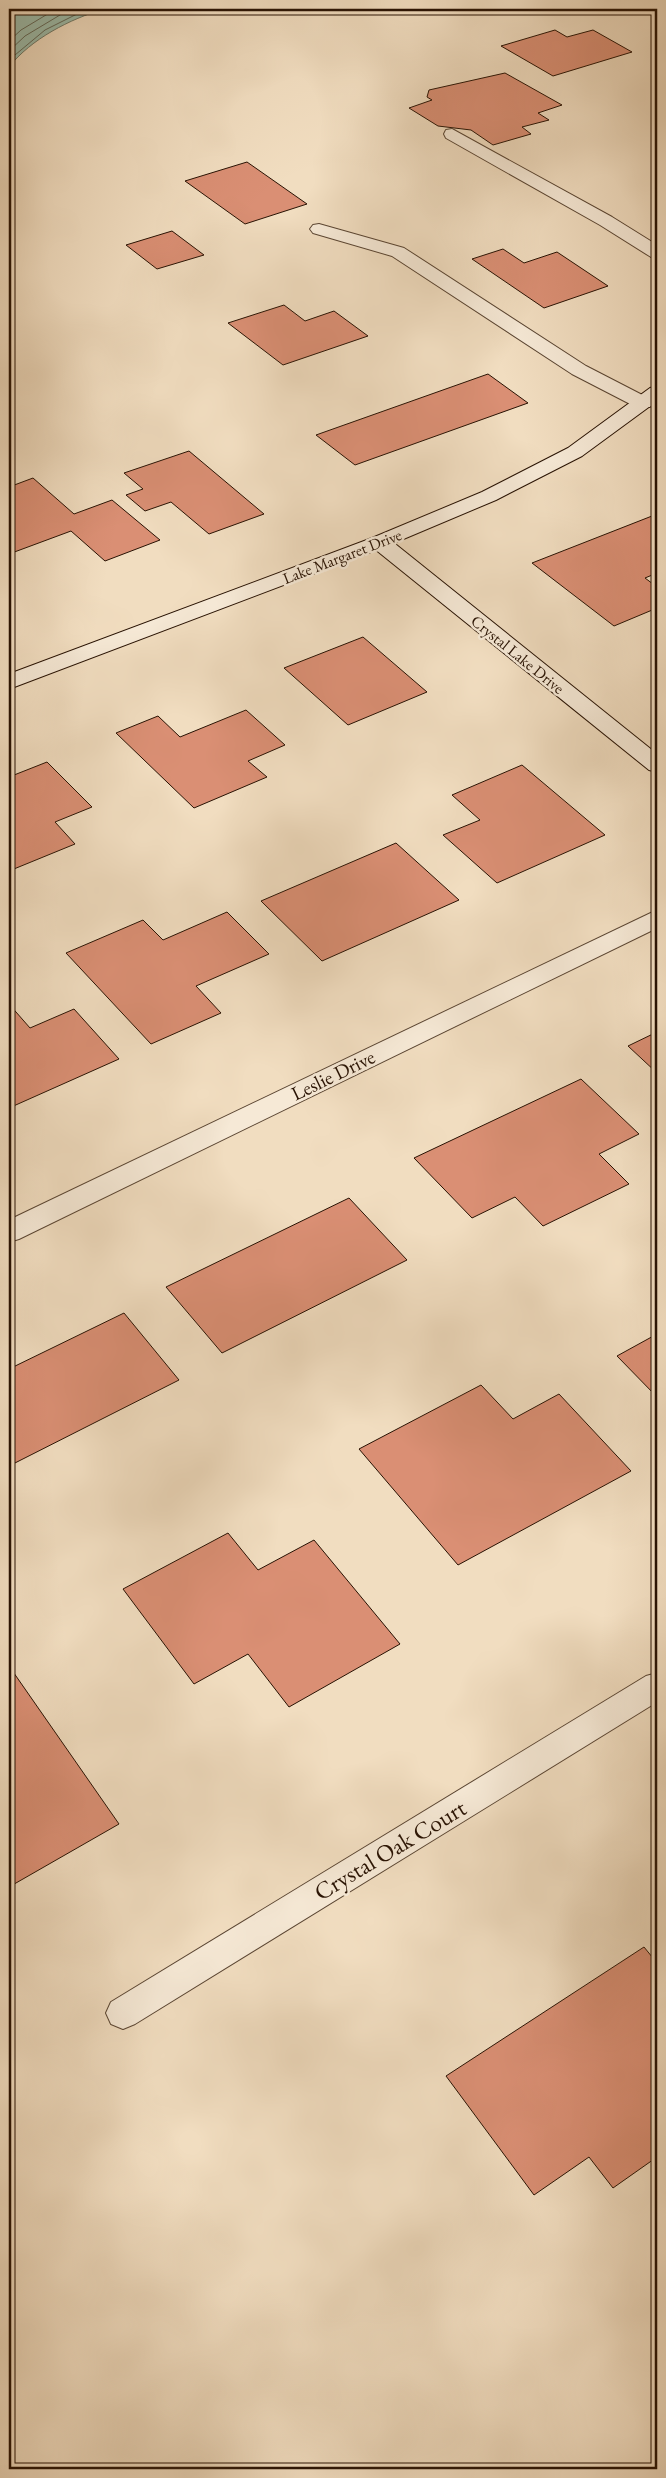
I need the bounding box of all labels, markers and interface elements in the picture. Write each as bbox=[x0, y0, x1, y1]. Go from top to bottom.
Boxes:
street label: Lake Margaret Drive bbox=[280, 524, 405, 589]
street label: Crystal Lake Drive bbox=[467, 610, 569, 698]
street label: Leslie Drive bbox=[287, 1043, 379, 1106]
street label: Crystal Oak Court bbox=[308, 1792, 472, 1907]

